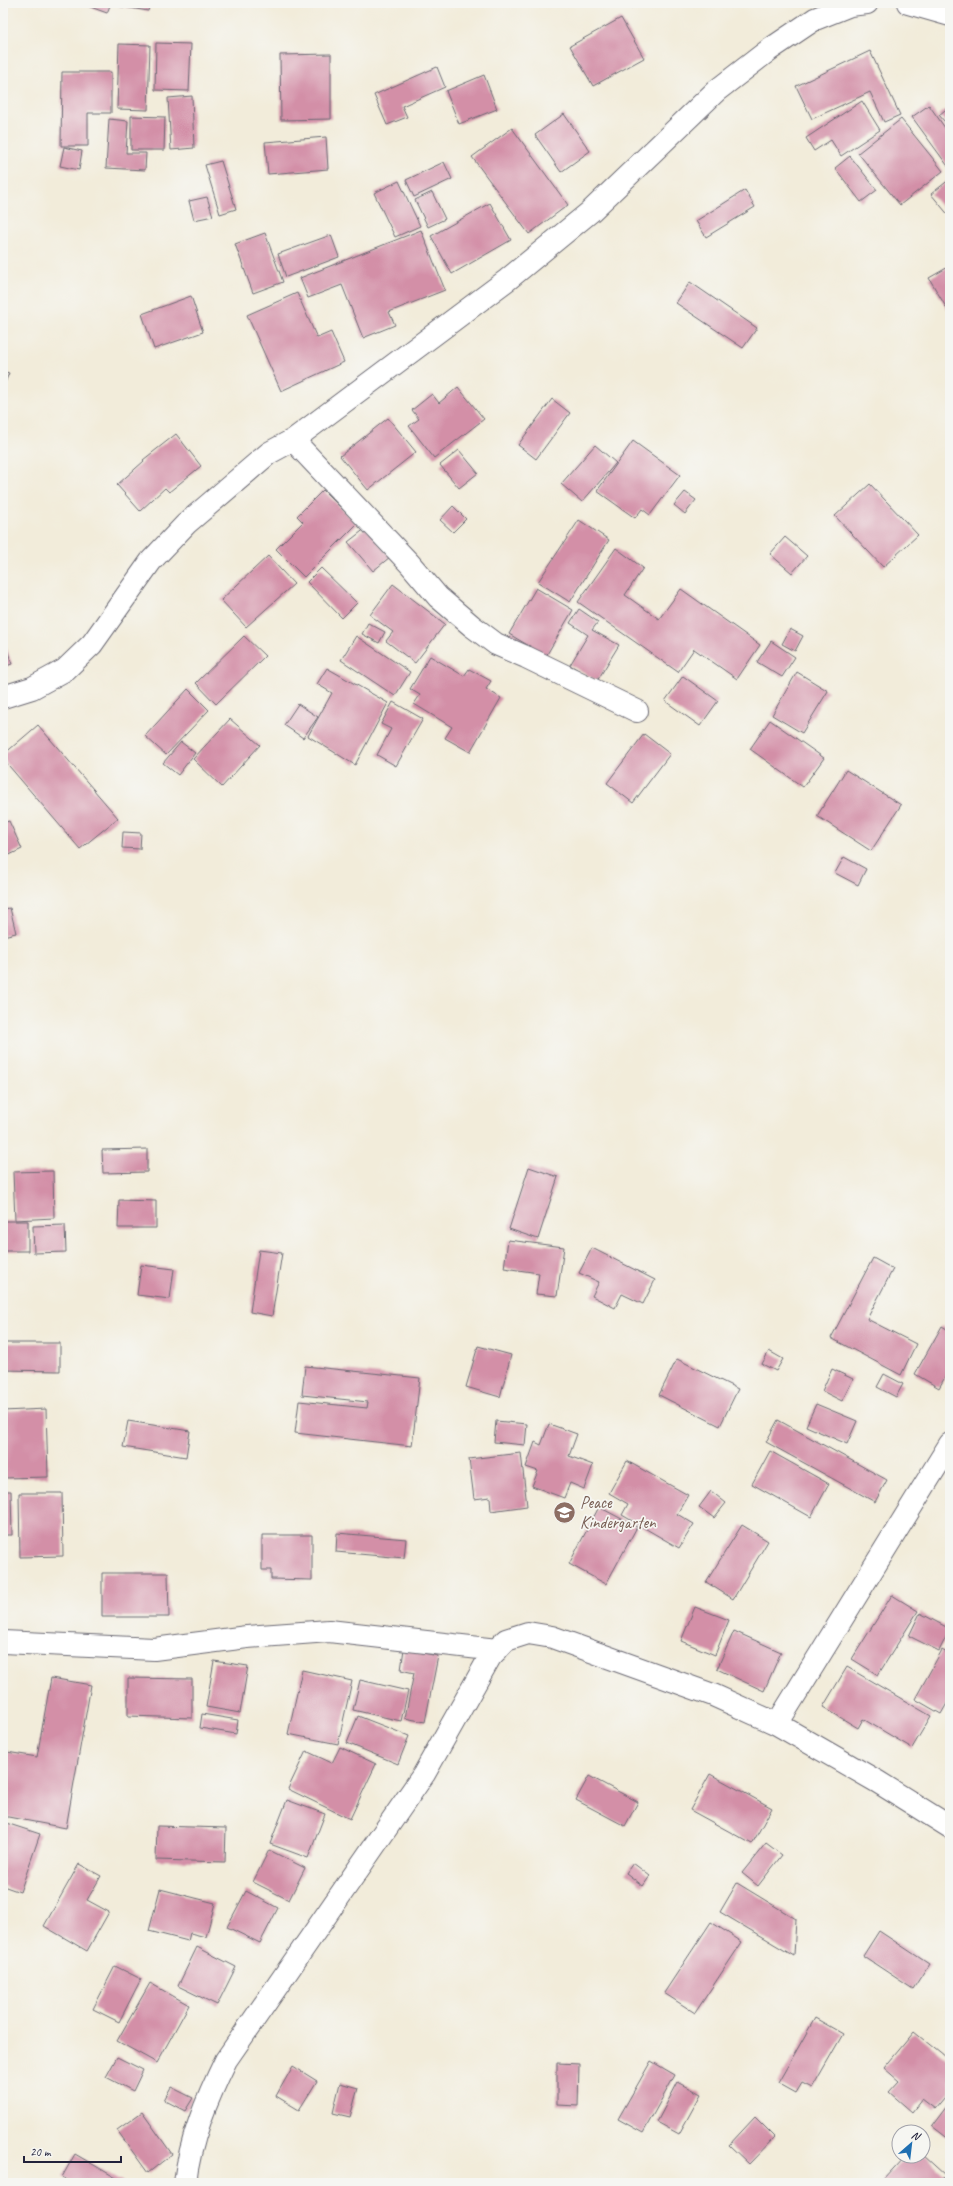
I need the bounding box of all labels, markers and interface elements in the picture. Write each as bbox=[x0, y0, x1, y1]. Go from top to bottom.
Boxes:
place label: Peace Kindergarten bbox=[580, 1492, 657, 1533]
school or university icon: Peace Kindergarten bbox=[551, 1499, 577, 1525]
north arrow bbox=[891, 2124, 931, 2164]
text: N bbox=[909, 2127, 924, 2144]
scale bar bbox=[24, 2138, 121, 2164]
text: 20 m bbox=[30, 2144, 52, 2160]

